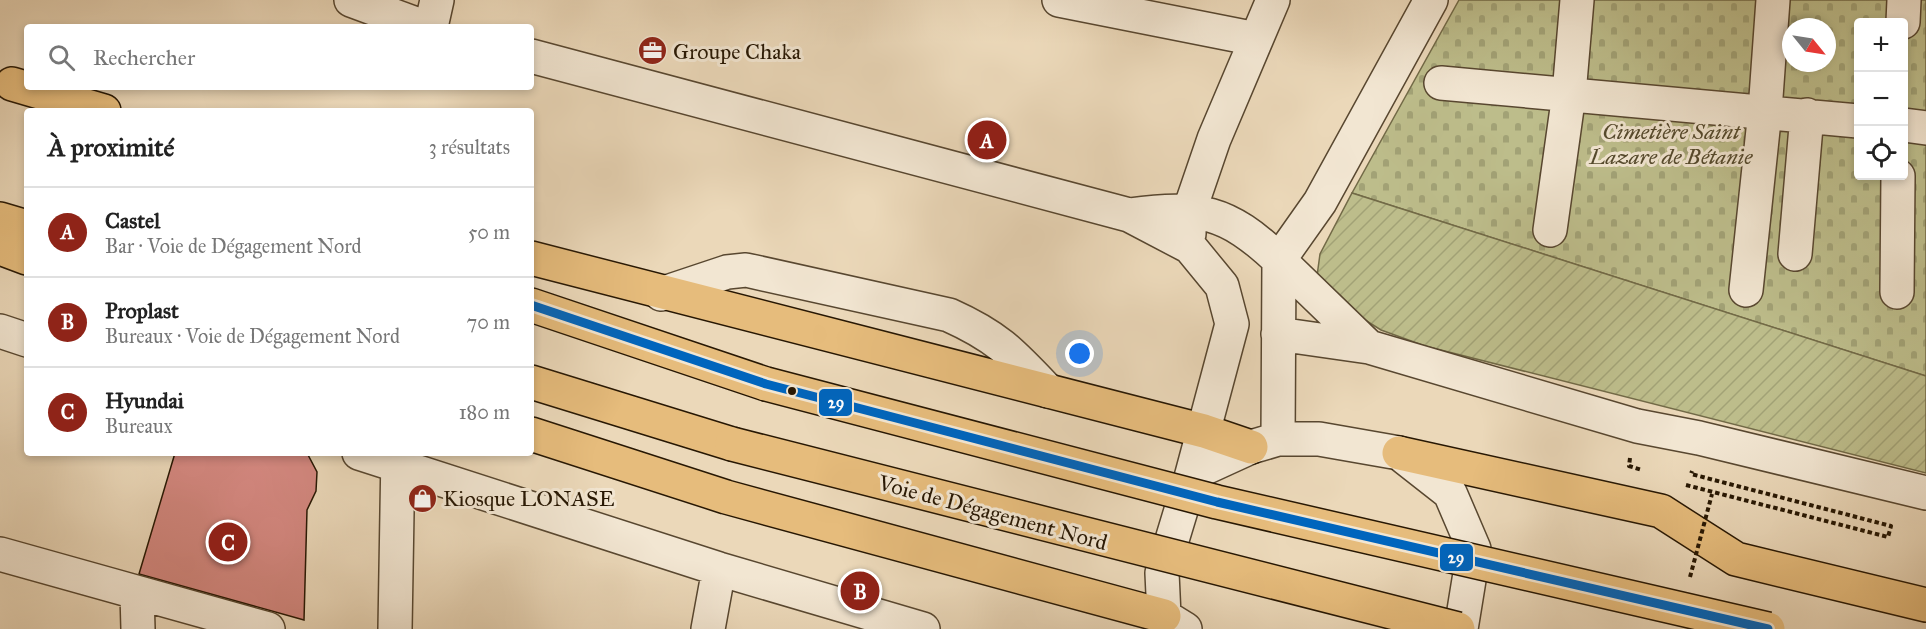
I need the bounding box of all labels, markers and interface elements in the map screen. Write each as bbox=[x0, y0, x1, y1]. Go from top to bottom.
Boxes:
north arrow bbox=[1782, 18, 1836, 72]
map controls bbox=[1854, 18, 1908, 180]
button: + bbox=[1854, 18, 1908, 72]
search box bbox=[24, 24, 534, 90]
office icon: Groupe Chaka bbox=[636, 35, 668, 67]
place label: Groupe Chaka bbox=[673, 38, 802, 65]
icon: search bbox=[45, 41, 78, 74]
text: Rechercher bbox=[93, 44, 195, 71]
button: − bbox=[1854, 72, 1908, 126]
pin: A bbox=[968, 118, 1006, 162]
park label: Cimetière Saint Lazare de Bétanie bbox=[1589, 118, 1753, 170]
button: locate bbox=[1854, 126, 1908, 180]
text: À proximité bbox=[48, 131, 174, 163]
text: 3 résultats bbox=[429, 135, 510, 159]
text: Castel bbox=[105, 207, 160, 234]
text: A bbox=[61, 220, 74, 244]
text: 50 m bbox=[468, 220, 510, 244]
text: Bar · Voie de Dégagement Nord bbox=[105, 234, 362, 258]
text: Proplast bbox=[105, 297, 179, 324]
text: B bbox=[61, 310, 74, 334]
text: 70 m bbox=[467, 310, 510, 334]
text: Bureaux · Voie de Dégagement Nord bbox=[105, 324, 400, 348]
your location bbox=[1065, 339, 1094, 368]
unlabelled marker bbox=[786, 385, 798, 397]
text: Hyundai bbox=[105, 387, 184, 414]
line badge: 29 bbox=[818, 388, 853, 417]
text: 29 bbox=[828, 393, 844, 413]
text: C bbox=[61, 400, 74, 424]
text: 180 m bbox=[459, 400, 510, 424]
text: Bureaux bbox=[105, 414, 173, 438]
street label: Voie de Dégagement Nord bbox=[874, 469, 1110, 556]
shop icon: Kiosque LONASE bbox=[406, 482, 438, 514]
place label: Kiosque LONASE bbox=[443, 485, 615, 512]
pin: C bbox=[208, 520, 248, 564]
line badge: 29 bbox=[1439, 543, 1474, 572]
text: 29 bbox=[1448, 548, 1464, 568]
pin: B bbox=[840, 568, 880, 614]

